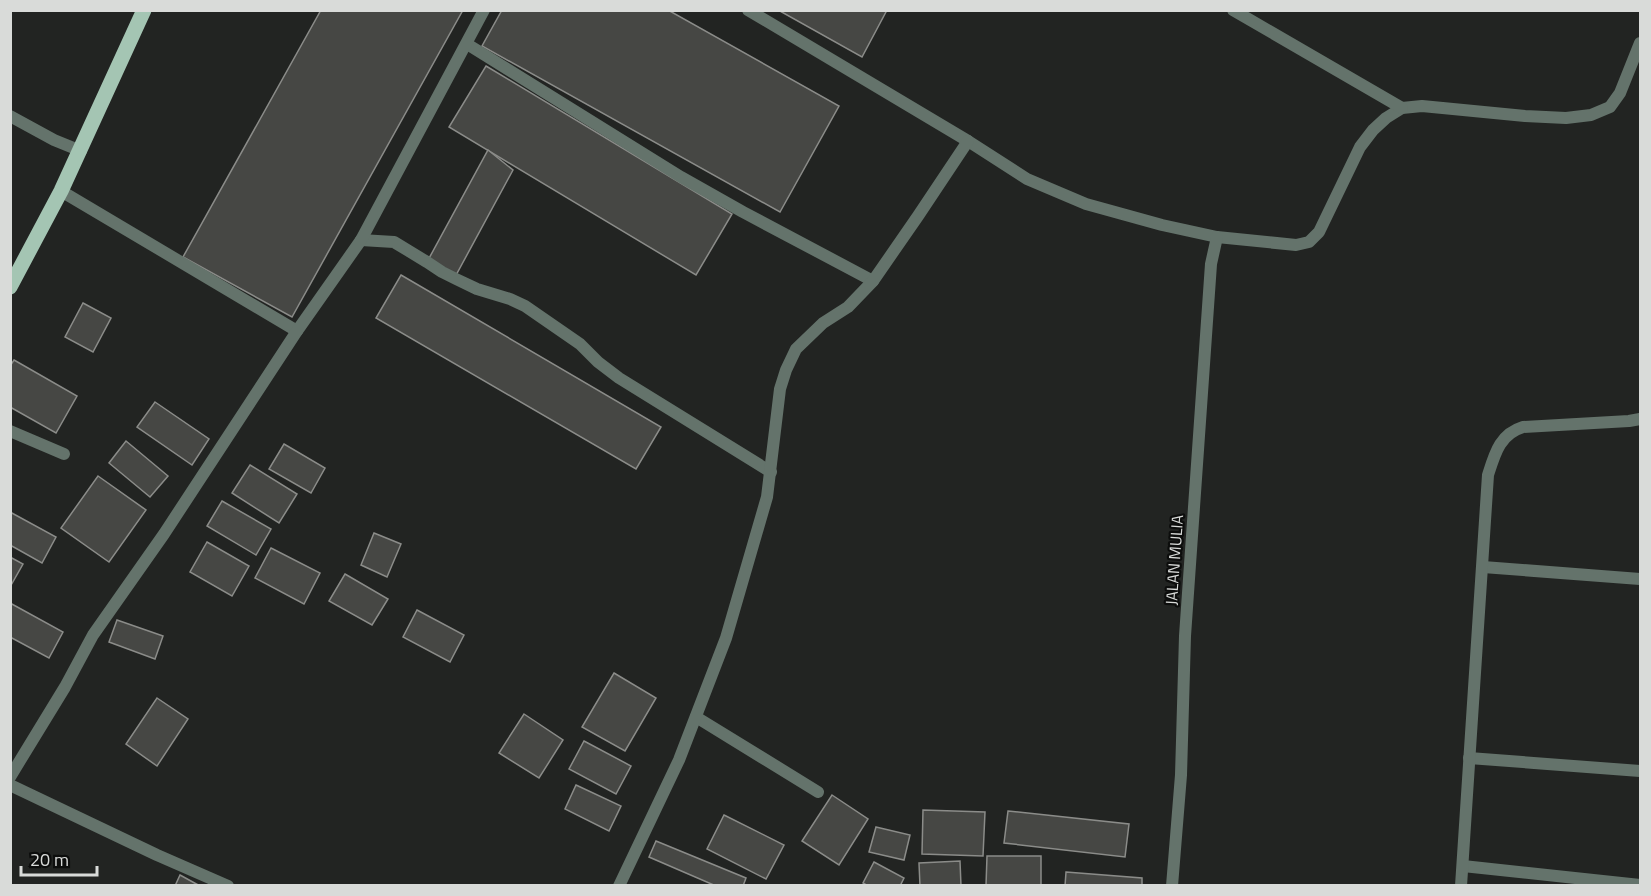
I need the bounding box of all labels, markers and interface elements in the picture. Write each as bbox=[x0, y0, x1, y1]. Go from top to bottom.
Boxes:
street label: JALAN MULIA bbox=[1159, 514, 1189, 606]
scale bar bbox=[21, 839, 98, 877]
text: 20 m bbox=[30, 846, 69, 873]

